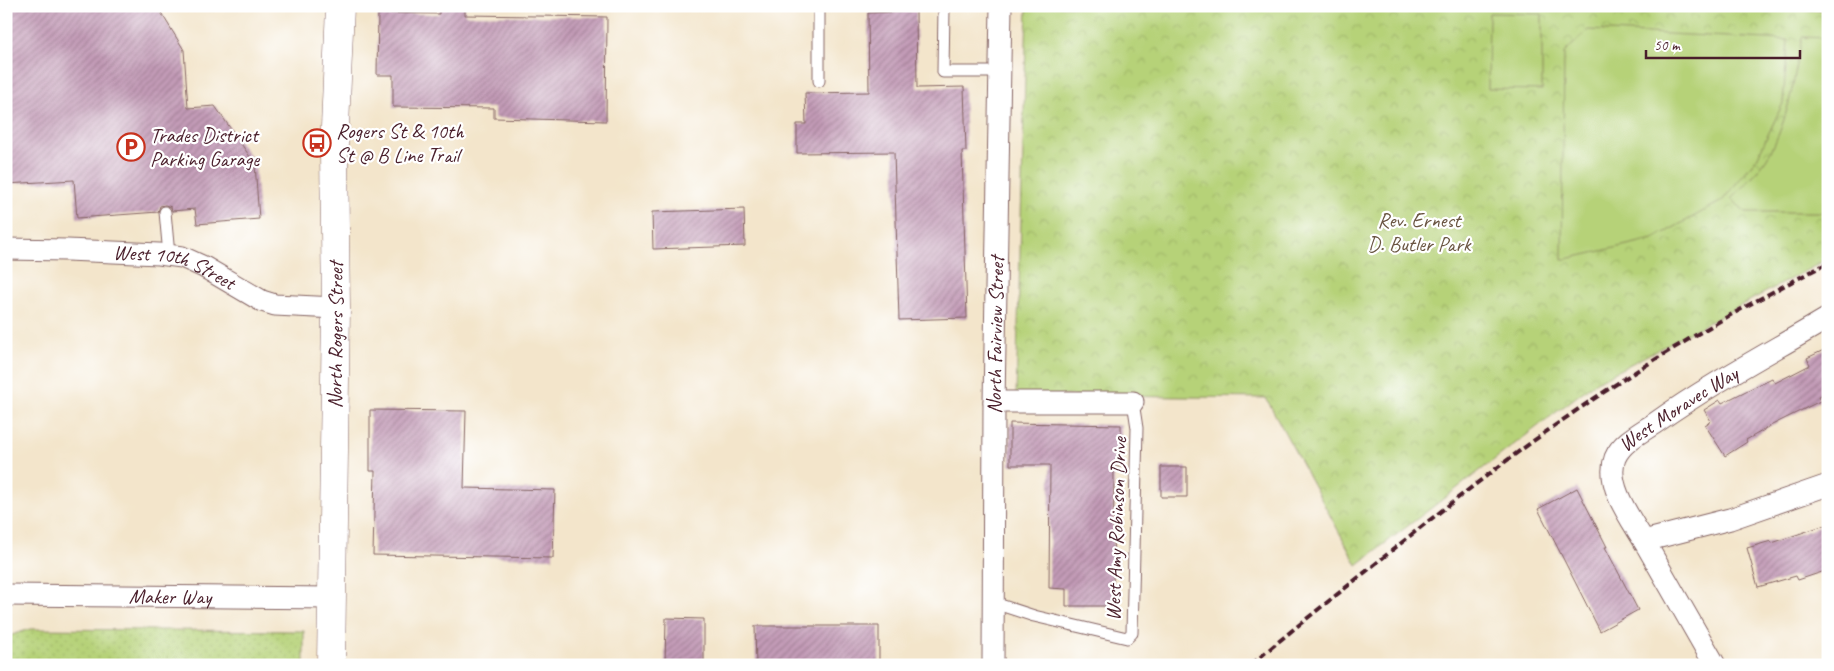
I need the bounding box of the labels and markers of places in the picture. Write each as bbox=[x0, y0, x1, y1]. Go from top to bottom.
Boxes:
place label: Rogers St & 10th St @ B Line Trail bbox=[336, 118, 465, 168]
place label: Trades District Parking Garage bbox=[150, 122, 260, 172]
bus stop icon: Rogers St & 10th St @ B Line Trail bbox=[302, 128, 332, 158]
parking icon: Trades District Parking Garage bbox=[116, 132, 146, 162]

